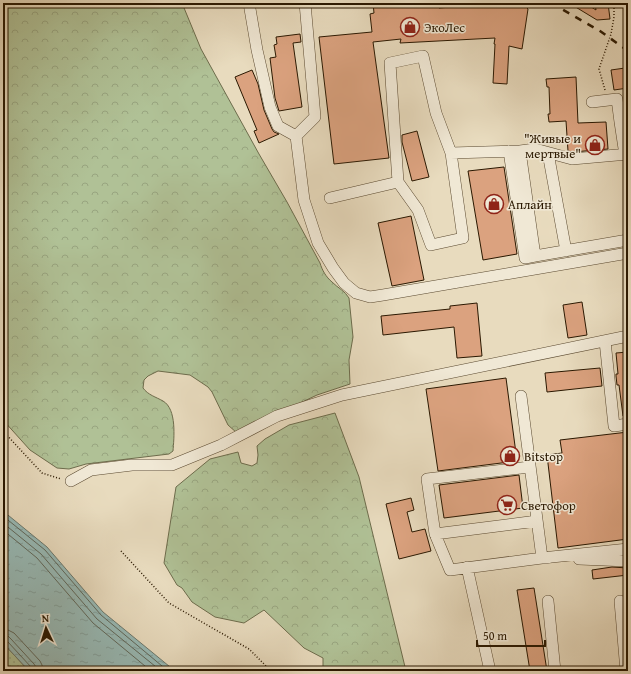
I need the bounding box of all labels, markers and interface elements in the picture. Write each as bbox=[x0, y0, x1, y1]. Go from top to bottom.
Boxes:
shop icon: ЭкоЛес bbox=[399, 16, 421, 38]
place label: ЭкоЛес bbox=[424, 18, 465, 37]
place label: "Живые и мертвые" bbox=[524, 129, 581, 163]
shop icon: "Живые и мертвые" bbox=[584, 134, 606, 156]
shop icon: Аплайн bbox=[483, 193, 505, 215]
place label: Аплайн bbox=[508, 195, 552, 214]
shop icon: Bitstop bbox=[499, 445, 521, 467]
place label: Bitstop bbox=[524, 447, 563, 466]
supermarket icon: Светофор bbox=[496, 494, 518, 516]
place label: Светофор bbox=[521, 496, 576, 515]
north arrow bbox=[26, 608, 66, 648]
text: N bbox=[41, 610, 50, 626]
scale bar bbox=[477, 622, 545, 648]
text: 50 m bbox=[483, 627, 507, 644]

